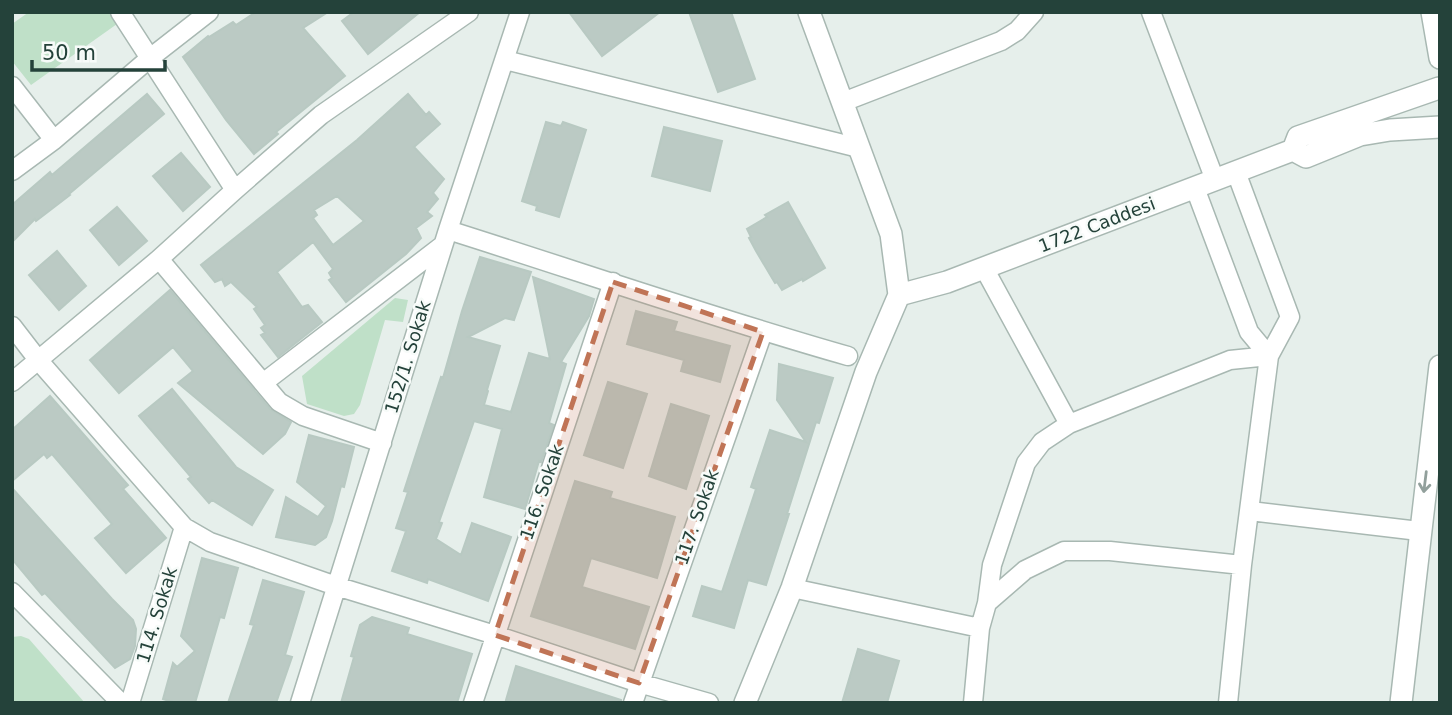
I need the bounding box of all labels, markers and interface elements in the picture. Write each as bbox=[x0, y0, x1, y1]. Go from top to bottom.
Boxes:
scale bar bbox=[32, 28, 164, 72]
text: 50 m bbox=[42, 41, 96, 65]
street label: 1722 Caddesi bbox=[1035, 193, 1158, 256]
street label: 152/1. Sokak bbox=[380, 297, 435, 416]
street label: 116. Sokak bbox=[515, 441, 568, 542]
street label: 117. Sokak bbox=[670, 466, 723, 567]
one-way arrow bbox=[1419, 470, 1432, 493]
street label: 114. Sokak bbox=[132, 564, 181, 666]

